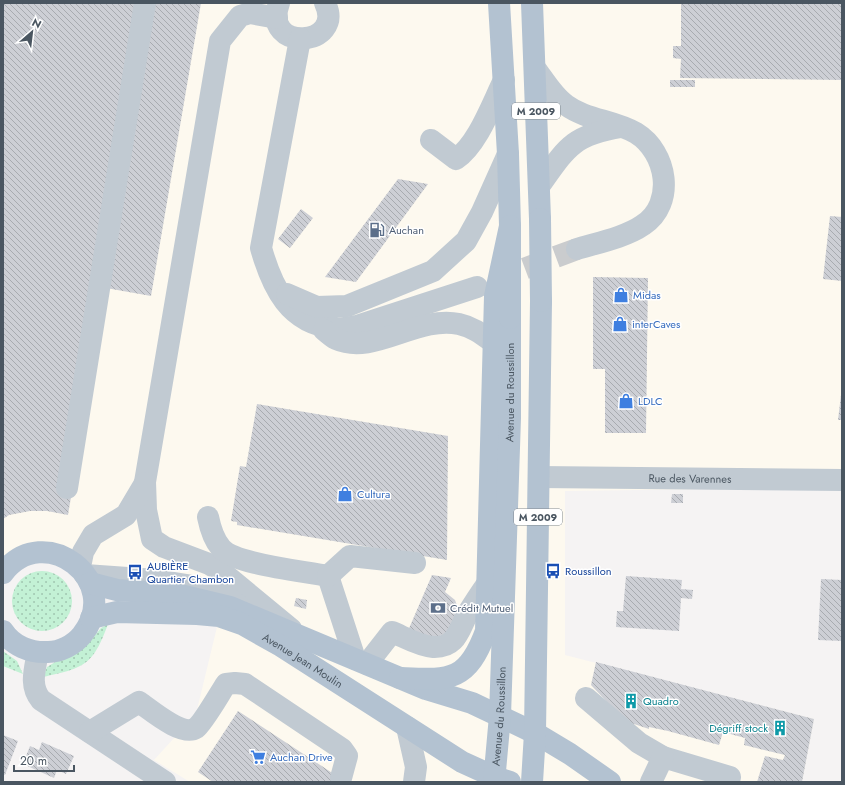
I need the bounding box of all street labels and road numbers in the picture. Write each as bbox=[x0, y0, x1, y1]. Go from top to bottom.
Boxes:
road number: M 2009 bbox=[512, 103, 560, 119]
street label: Avenue du Roussillon bbox=[501, 343, 518, 442]
street label: Rue des Varennes bbox=[648, 470, 732, 487]
road number: M 2009 bbox=[514, 509, 562, 525]
street label: Avenue Jean Moulin bbox=[260, 629, 346, 692]
street label: Avenue du Roussillon bbox=[488, 666, 510, 767]

